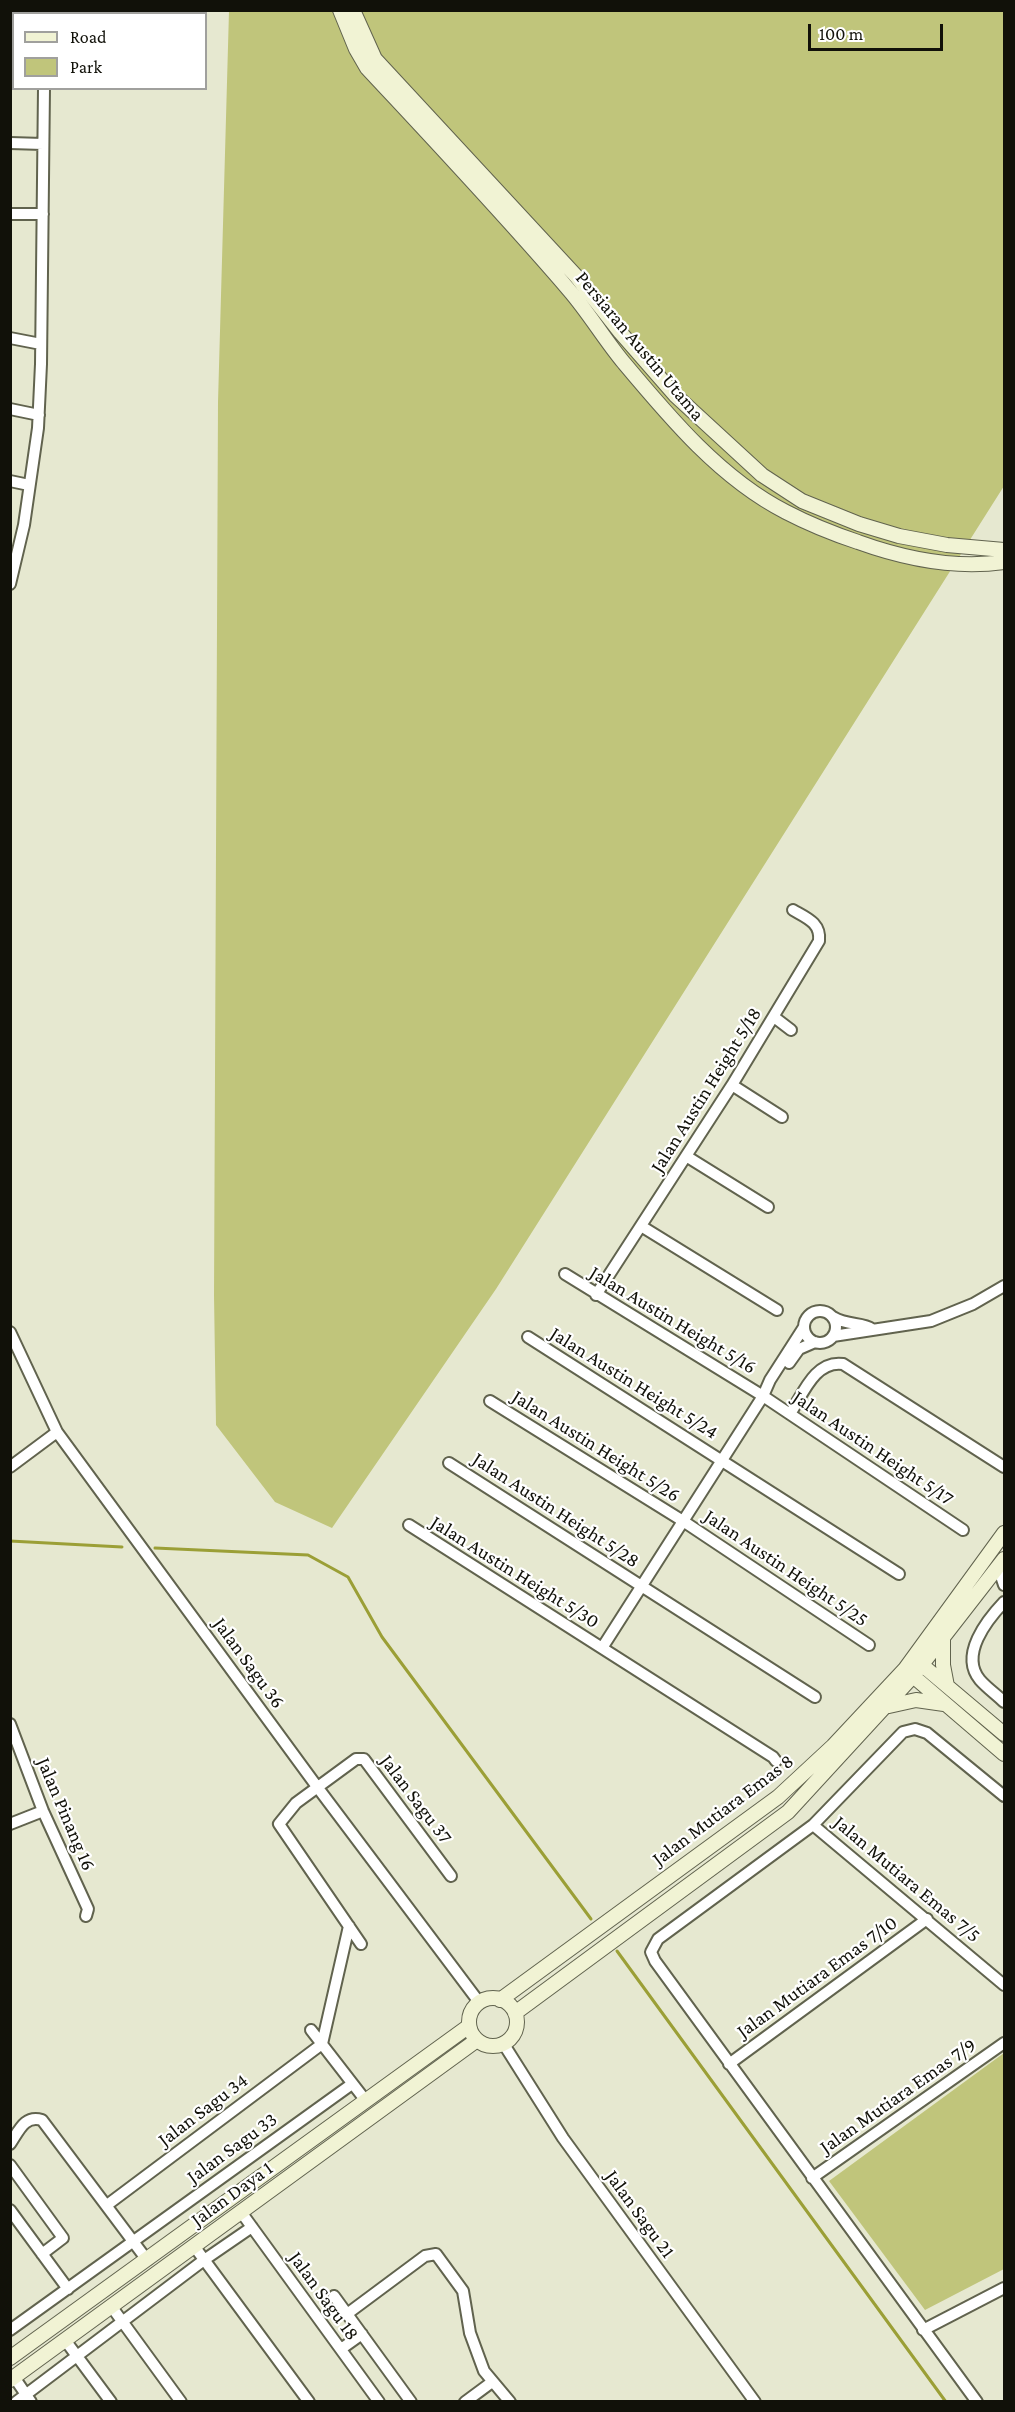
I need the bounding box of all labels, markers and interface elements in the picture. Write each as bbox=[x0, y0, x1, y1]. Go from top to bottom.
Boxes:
legend bbox=[12, 12, 207, 90]
scale bar bbox=[811, 12, 946, 50]
text: 100 m bbox=[819, 24, 863, 44]
text: Road bbox=[70, 27, 107, 47]
text: Park bbox=[70, 57, 102, 77]
street label: Persiaran Austin Utama bbox=[570, 266, 710, 426]
street label: Jalan Austin Height 5/18 bbox=[645, 1003, 767, 1177]
street label: Jalan Austin Height 5/16 bbox=[585, 1261, 761, 1379]
street label: Jalan Austin Height 5/24 bbox=[546, 1322, 722, 1444]
street label: Jalan Austin Height 5/26 bbox=[508, 1385, 684, 1507]
street label: Jalan Austin Height 5/17 bbox=[788, 1385, 958, 1511]
street label: Jalan Austin Height 5/28 bbox=[468, 1447, 644, 1573]
street label: Jalan Austin Height 5/25 bbox=[699, 1504, 873, 1632]
street label: Jalan Austin Height 5/30 bbox=[426, 1510, 604, 1634]
street label: Jalan Sagu 36 bbox=[208, 1613, 290, 1713]
street label: Jalan Mutiara Emas 8 bbox=[648, 1749, 798, 1871]
street label: Jalan Sagu 37 bbox=[375, 1750, 457, 1848]
street label: Jalan Pinang 16 bbox=[31, 1754, 101, 1874]
street label: Jalan Mutiara Emas 7/5 bbox=[829, 1810, 985, 1948]
street label: Jalan Mutiara Emas 7/10 bbox=[732, 1911, 902, 2043]
street label: Jalan Mutiara Emas 7/9 bbox=[815, 2033, 981, 2159]
street label: Jalan Sagu 34 bbox=[153, 2068, 253, 2152]
street label: Jalan Sagu 33 bbox=[182, 2107, 282, 2189]
street label: Jalan Daya 1 bbox=[186, 2156, 278, 2232]
street label: Jalan Sagu 21 bbox=[600, 2165, 680, 2263]
street label: Jalan Sagu 18 bbox=[284, 2247, 364, 2345]

